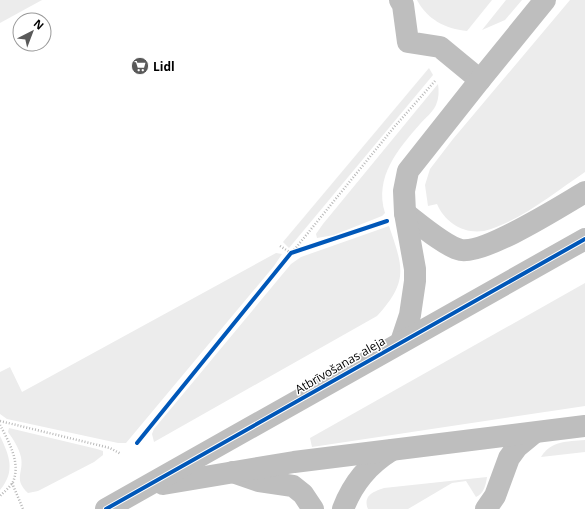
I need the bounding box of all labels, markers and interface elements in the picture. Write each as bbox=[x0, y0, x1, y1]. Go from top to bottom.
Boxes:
north arrow bbox=[12, 12, 52, 52]
text: N bbox=[31, 16, 47, 33]
supermarket icon: Lidl bbox=[130, 56, 150, 76]
place label: Lidl bbox=[153, 58, 175, 75]
street label: Atbrīvošanas aleja bbox=[292, 332, 388, 398]

